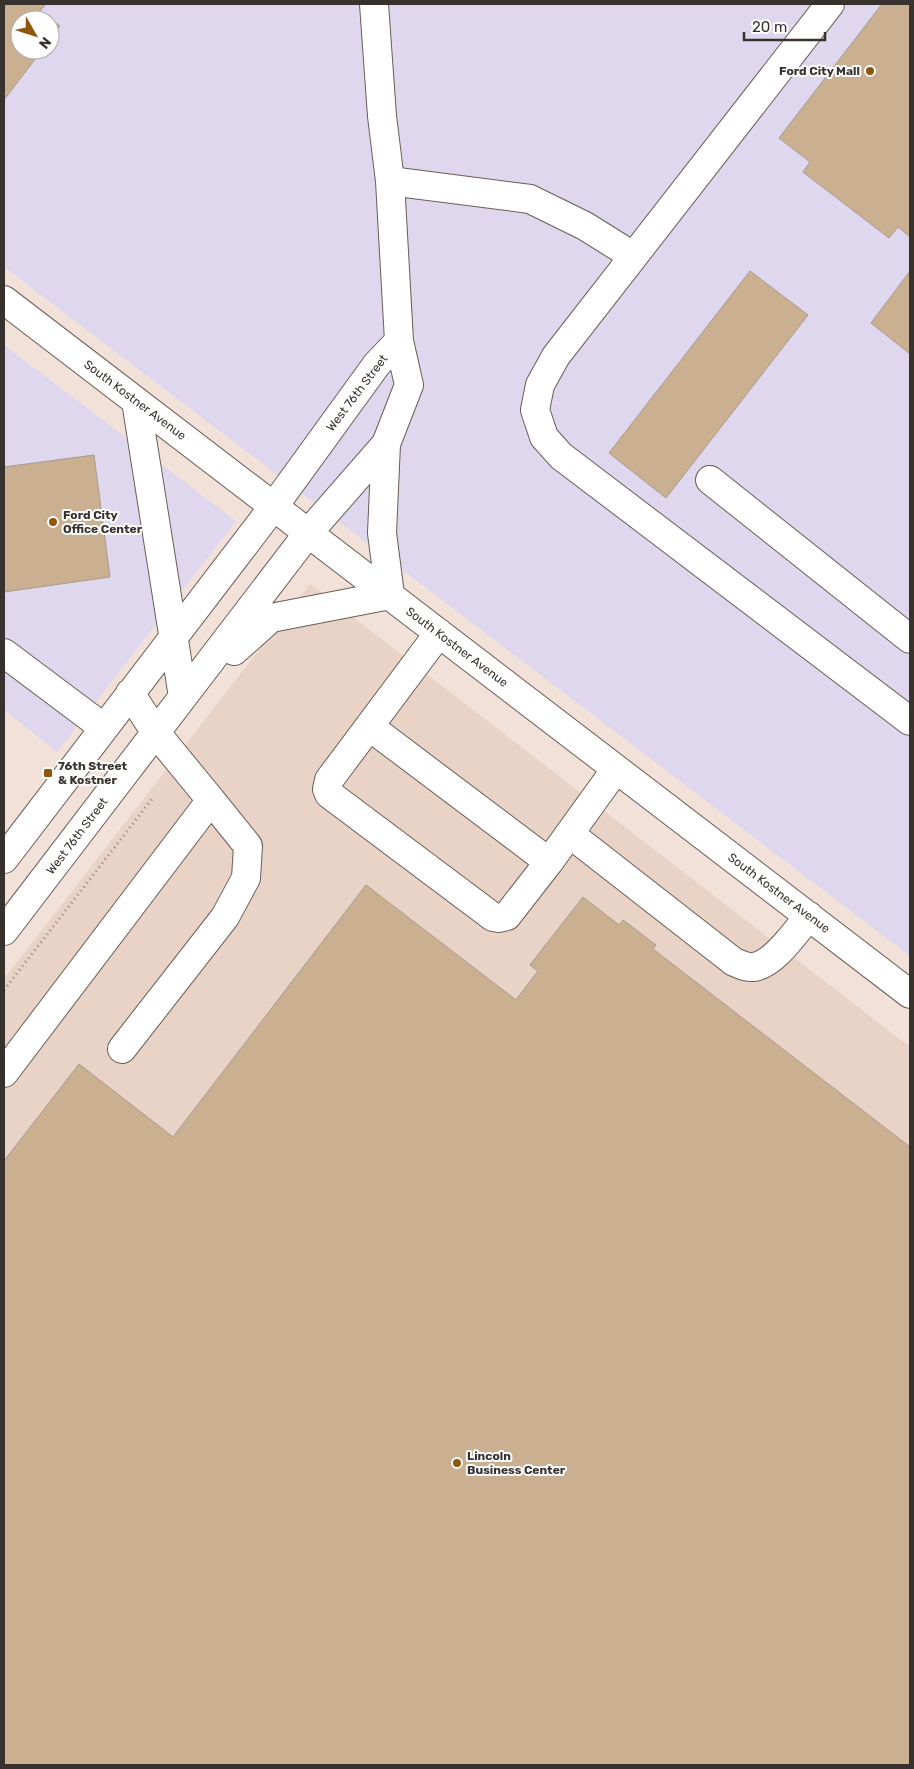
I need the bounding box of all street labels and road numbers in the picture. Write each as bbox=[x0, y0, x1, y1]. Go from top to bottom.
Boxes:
street label: West 76th Street bbox=[324, 352, 391, 434]
street label: South Kostner Avenue bbox=[81, 357, 189, 443]
street label: South Kostner Avenue bbox=[403, 604, 511, 690]
street label: West 76th Street bbox=[44, 795, 111, 877]
street label: South Kostner Avenue bbox=[725, 850, 833, 936]

